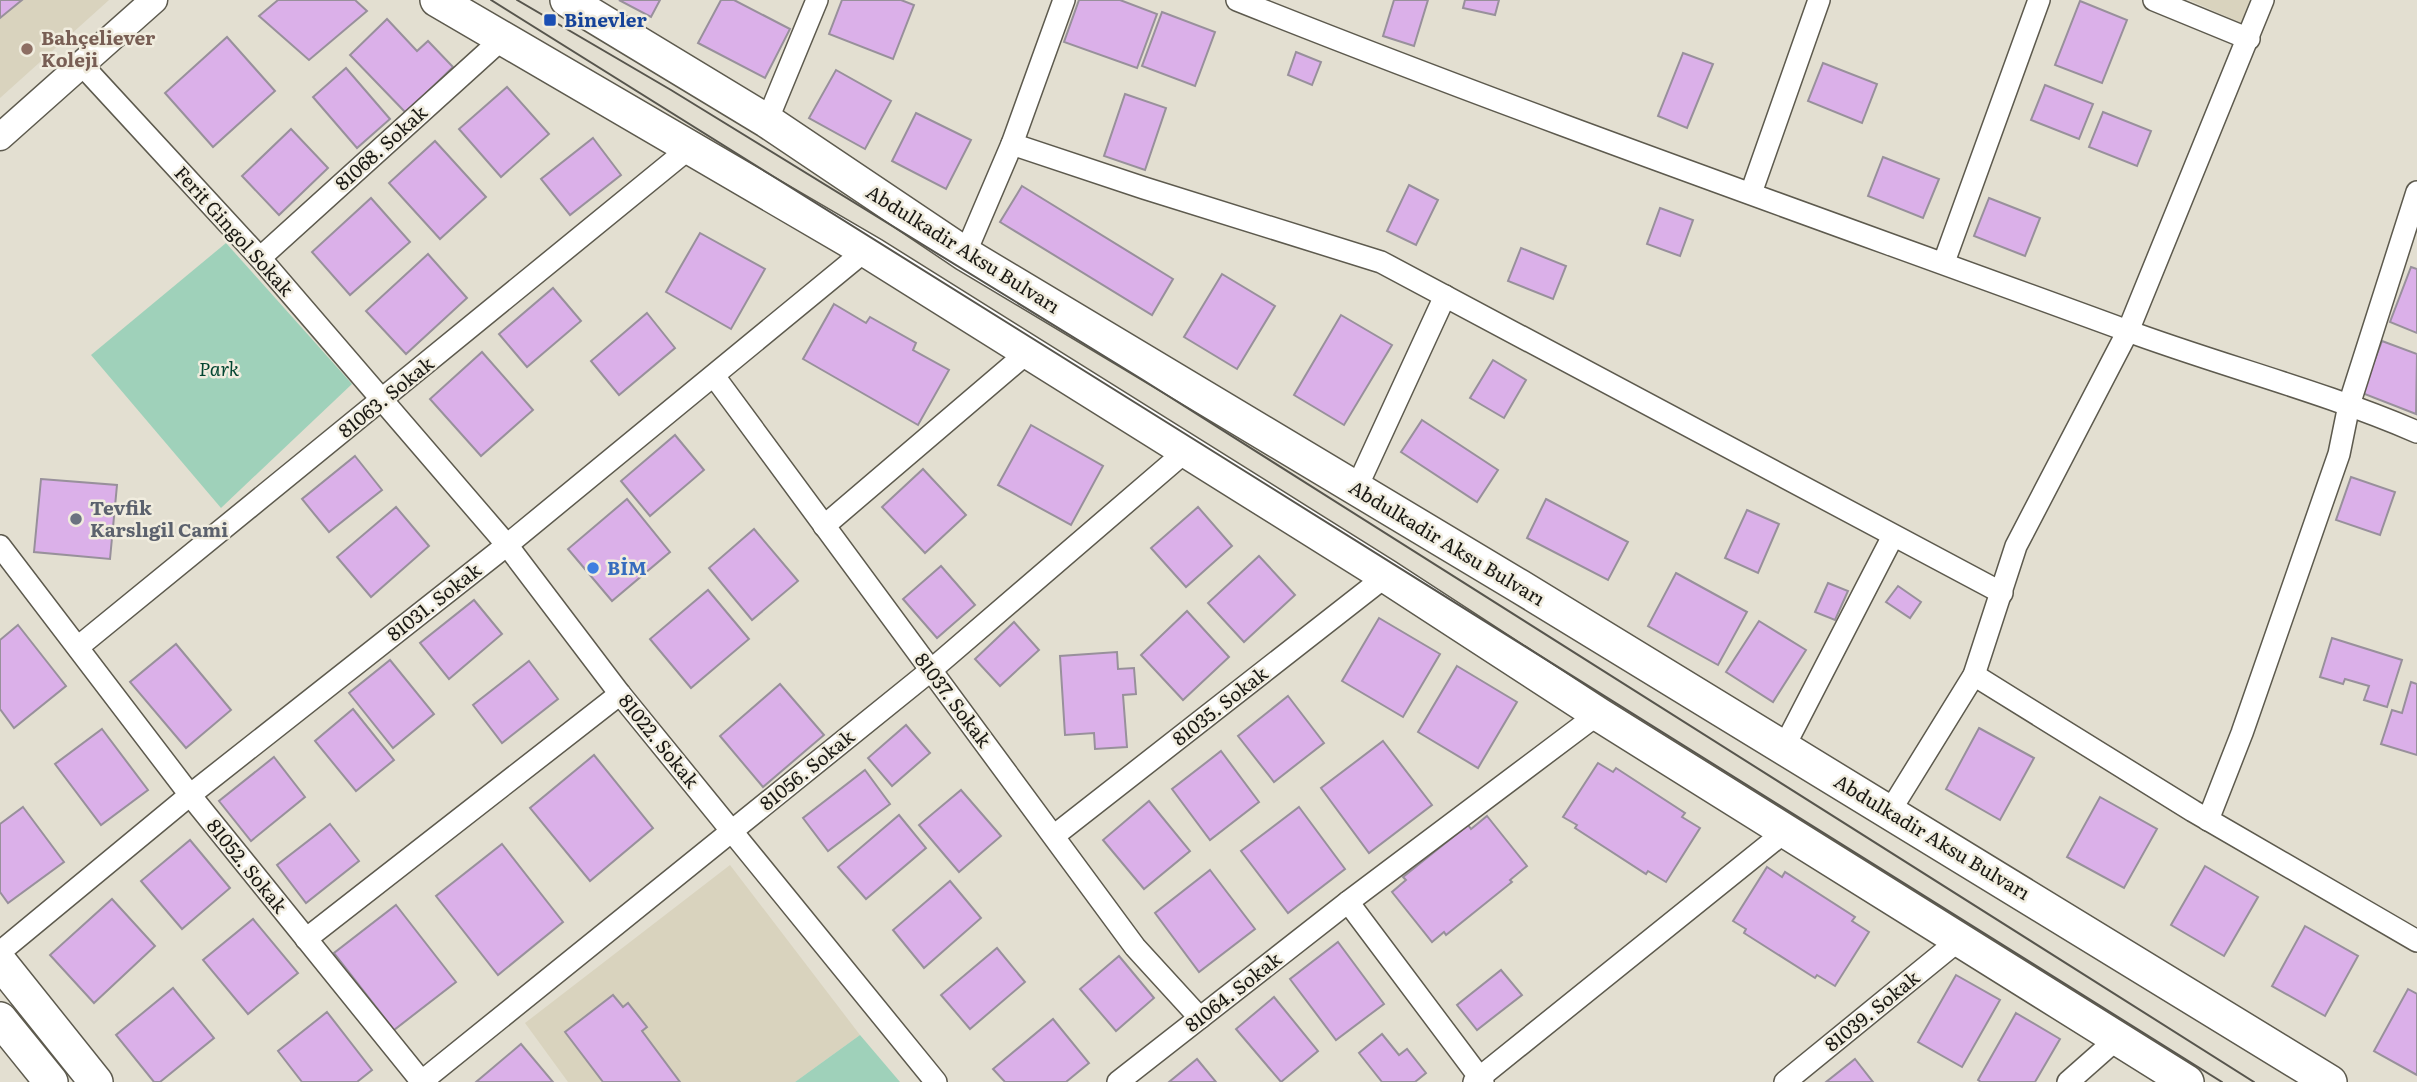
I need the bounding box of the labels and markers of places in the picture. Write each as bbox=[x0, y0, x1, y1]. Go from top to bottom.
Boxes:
place label: Binevler bbox=[564, 5, 647, 33]
marker: Binevler bbox=[542, 12, 558, 28]
place label: Bahçeliever Koleji bbox=[41, 23, 156, 73]
marker: Bahçeliever Koleji bbox=[19, 41, 35, 57]
place label: Tevfik Karslıgil Cami bbox=[90, 493, 228, 543]
marker: Tevfik Karslıgil Cami bbox=[68, 511, 84, 527]
place label: BİM bbox=[607, 553, 647, 581]
marker: BİM bbox=[585, 560, 601, 576]

